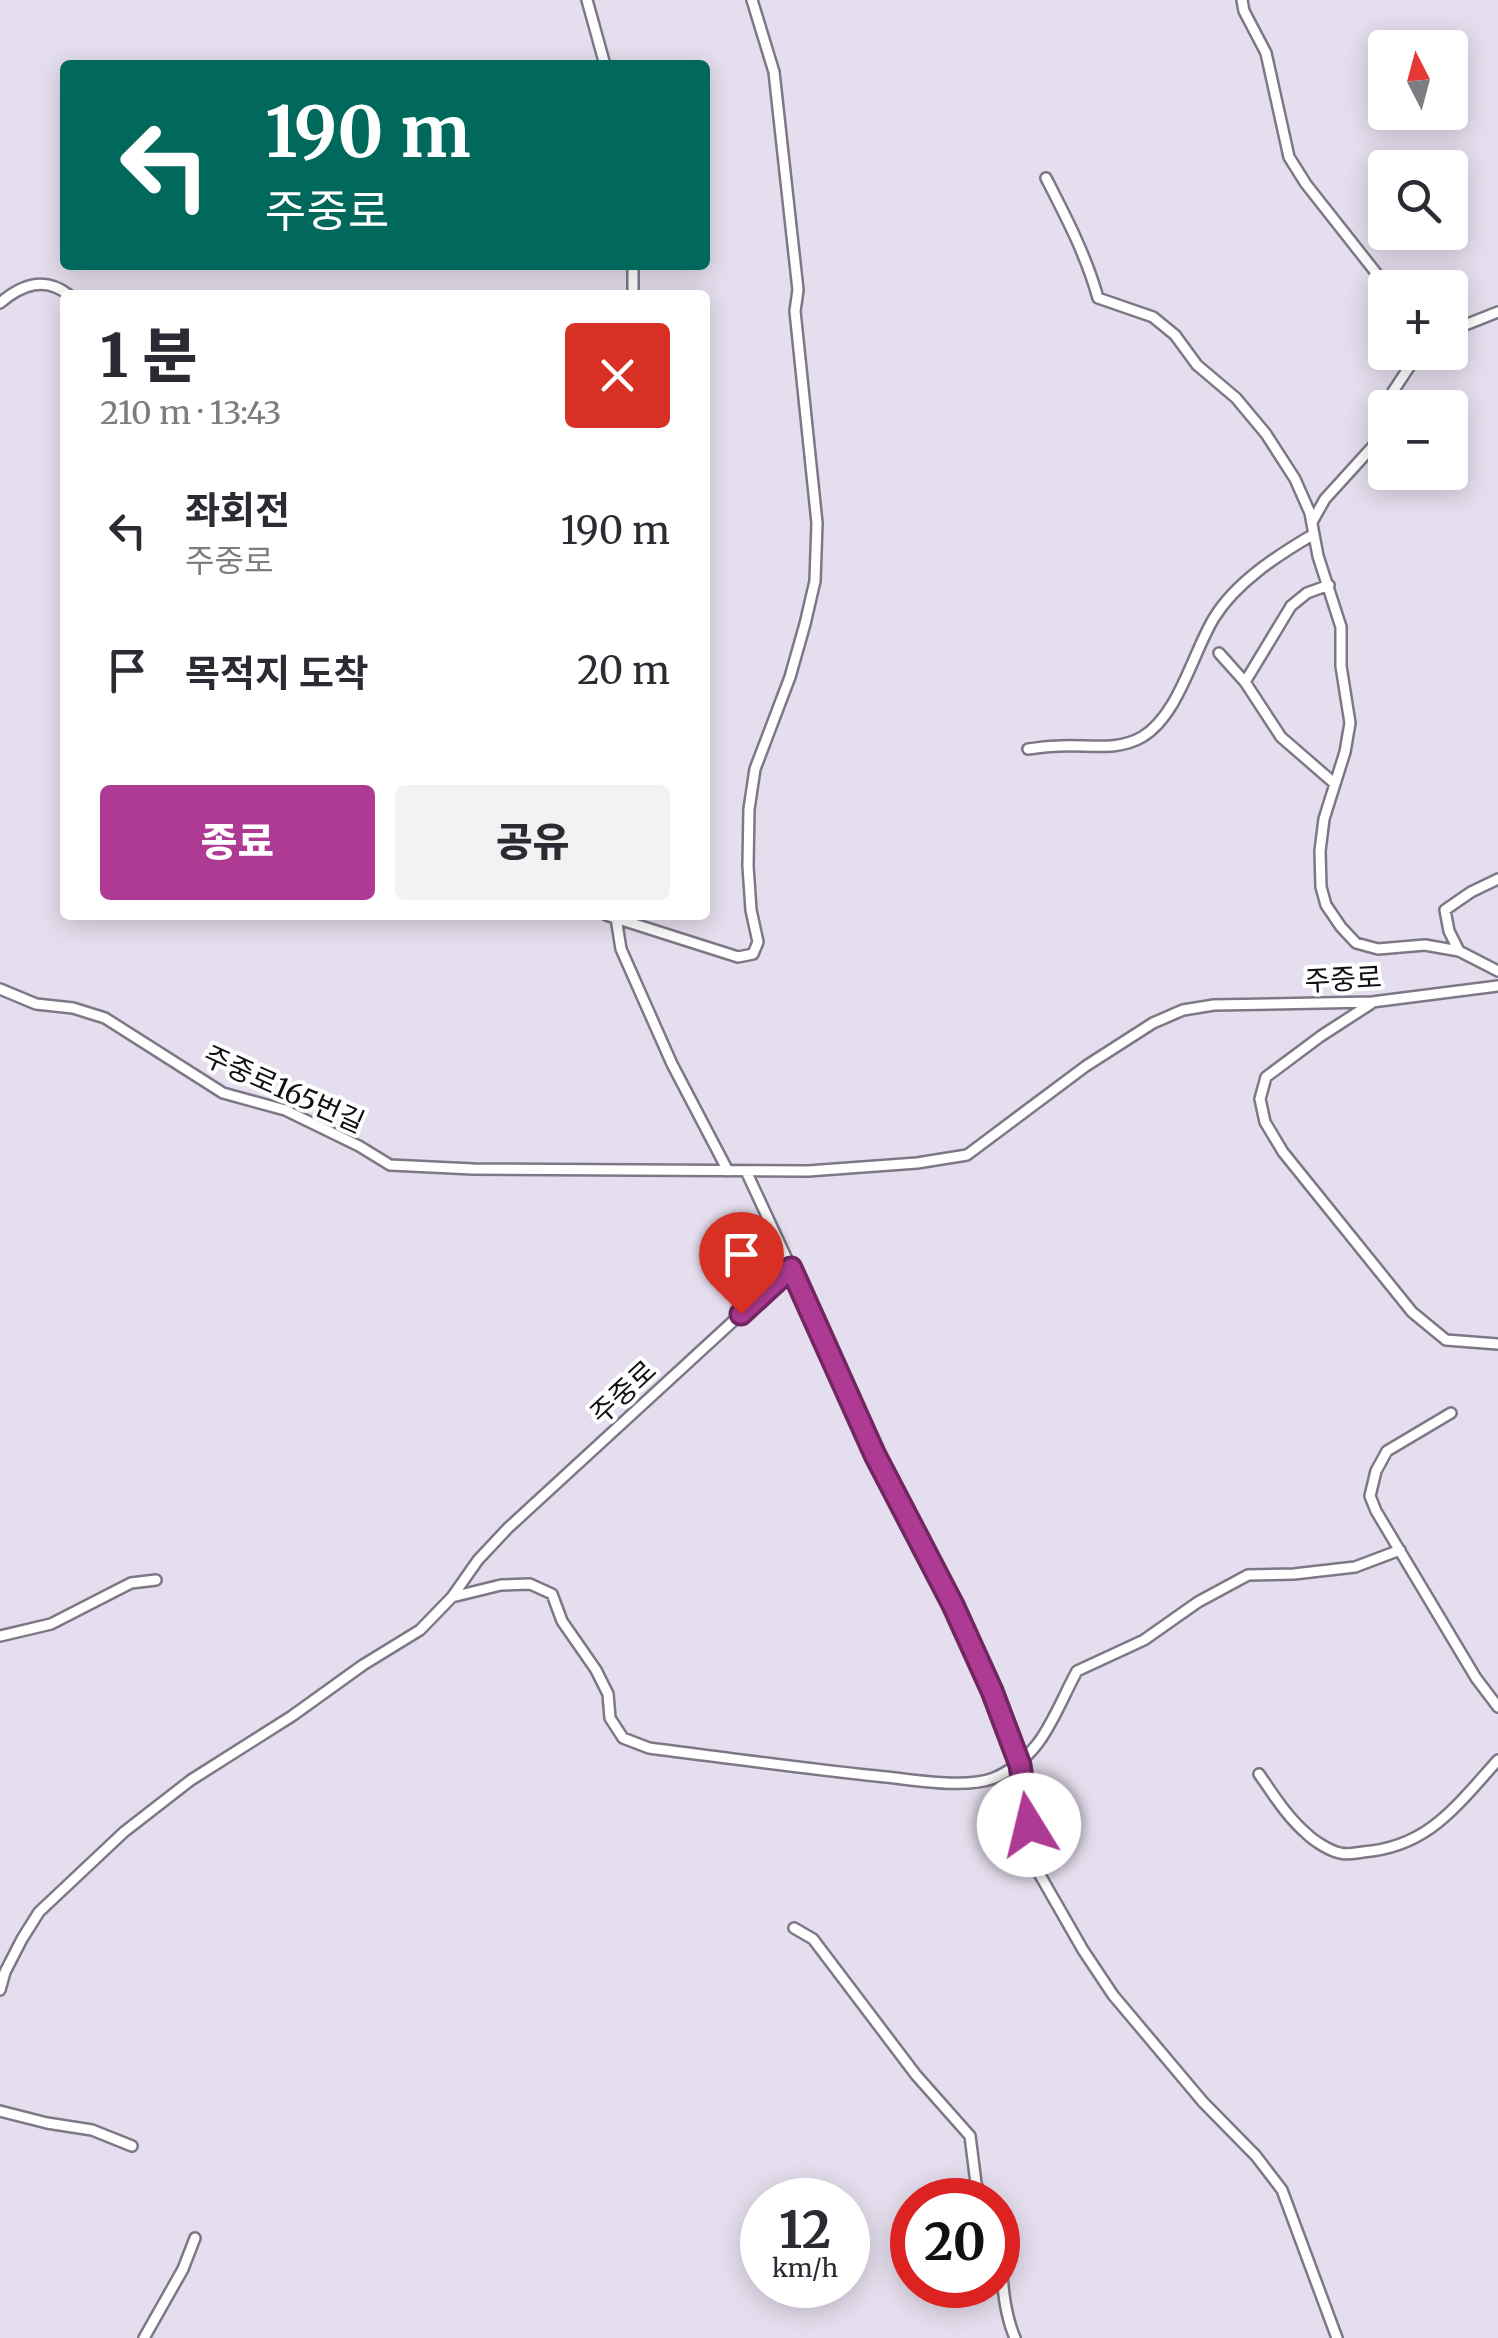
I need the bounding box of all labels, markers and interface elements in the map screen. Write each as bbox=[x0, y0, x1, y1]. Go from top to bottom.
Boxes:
north arrow bbox=[1368, 30, 1468, 130]
map controls bbox=[1368, 30, 1468, 490]
text: 190 m bbox=[265, 88, 471, 176]
icon: left bbox=[100, 100, 230, 230]
button: search bbox=[1368, 150, 1468, 250]
text: 주중로 bbox=[265, 183, 389, 239]
button: + bbox=[1368, 270, 1468, 370]
text: 1 분 bbox=[100, 318, 197, 393]
button: close bbox=[565, 323, 670, 428]
button: − bbox=[1368, 390, 1468, 490]
text: 210 m · 13:43 bbox=[100, 393, 282, 433]
text: 좌회전 bbox=[185, 487, 290, 534]
icon: left bbox=[100, 503, 155, 558]
text: 190 m bbox=[560, 507, 670, 554]
text: 주중로 bbox=[185, 541, 273, 581]
icon: arrive bbox=[100, 643, 155, 698]
text: 20 m bbox=[577, 647, 670, 694]
text: 목적지 도착 bbox=[185, 650, 369, 697]
button: 종료 bbox=[100, 785, 375, 900]
button: 공유 bbox=[395, 785, 670, 900]
street label: 주중로 bbox=[1303, 959, 1383, 999]
street label: 주중로165번길 bbox=[198, 1037, 370, 1141]
pin bbox=[699, 1212, 784, 1315]
icon: arrive bbox=[714, 1227, 769, 1282]
street label: 주중로 bbox=[582, 1352, 664, 1432]
position arrow bbox=[977, 1773, 1081, 1877]
speed limit sign: 20 bbox=[890, 2178, 1020, 2308]
text: 12 bbox=[779, 2199, 831, 2262]
text: km/h bbox=[772, 2252, 838, 2284]

